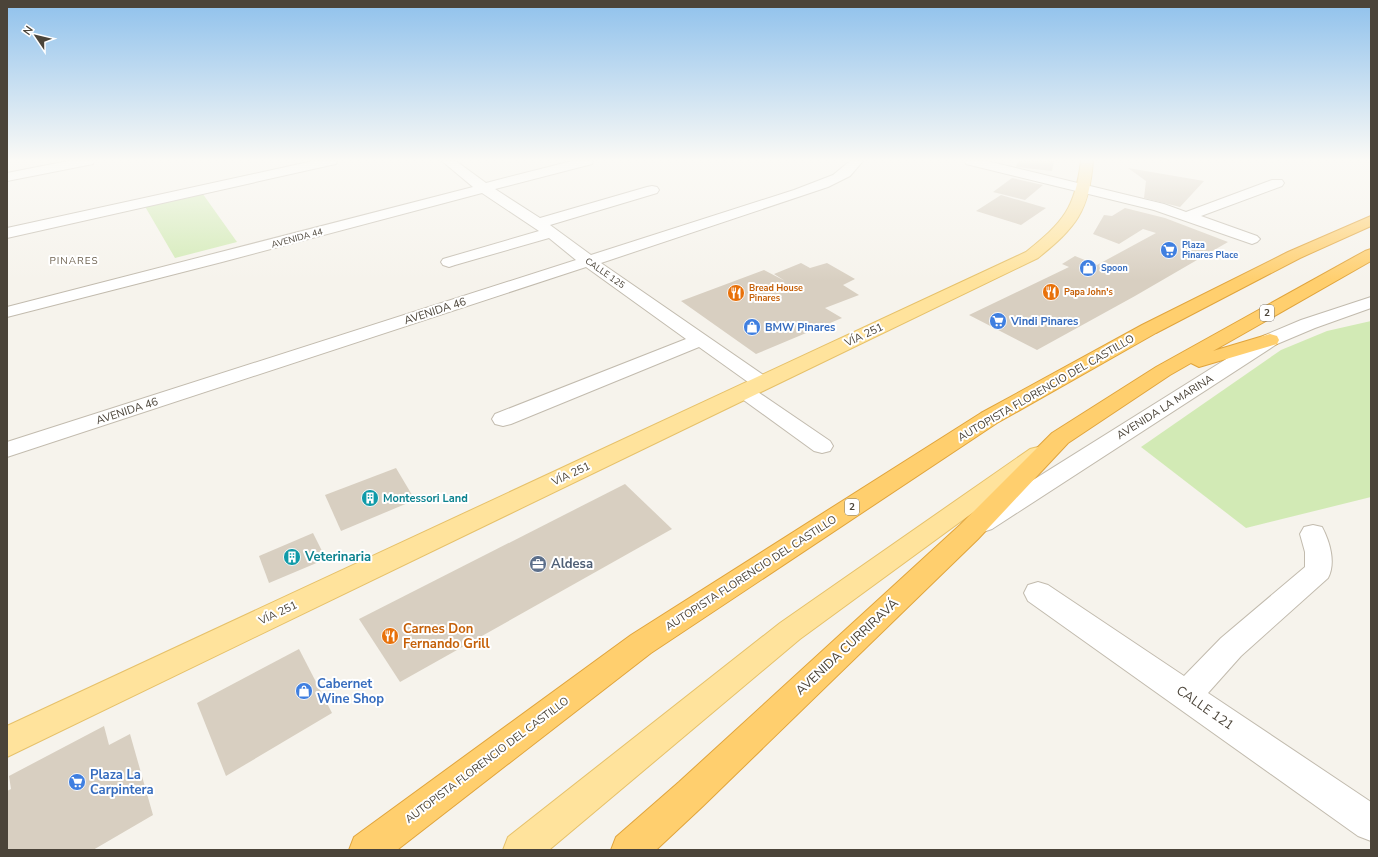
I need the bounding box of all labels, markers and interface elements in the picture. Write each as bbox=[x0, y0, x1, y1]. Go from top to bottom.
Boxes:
north arrow bbox=[16, 16, 56, 56]
text: N bbox=[20, 23, 37, 38]
street label: AVENIDA 44 bbox=[270, 225, 325, 251]
place label: Plaza Pinares Place bbox=[1182, 239, 1238, 261]
supermarket icon: Plaza Pinares Place bbox=[1159, 240, 1179, 260]
district label: PINARES bbox=[49, 254, 99, 268]
street label: CALLE 125 bbox=[583, 255, 627, 291]
shop icon: Spoon bbox=[1078, 258, 1098, 278]
place label: Spoon bbox=[1101, 262, 1128, 274]
place label: Bread House Pinares bbox=[749, 282, 803, 304]
restaurant icon: Papa John's bbox=[1041, 282, 1061, 302]
restaurant icon: Bread House Pinares bbox=[726, 283, 746, 303]
place label: Papa John's bbox=[1064, 286, 1113, 298]
street label: AVENIDA 46 bbox=[402, 294, 468, 328]
road number: 2 bbox=[1260, 305, 1274, 321]
supermarket icon: Vindi Pinares bbox=[988, 311, 1008, 331]
place label: Vindi Pinares bbox=[1010, 314, 1078, 329]
shop icon: BMW Pinares bbox=[742, 317, 762, 337]
street label: VÍA 251 bbox=[841, 319, 886, 351]
place label: BMW Pinares bbox=[765, 320, 835, 335]
street label: AUTOPISTA FLORENCIO DEL CASTILLO bbox=[955, 331, 1137, 445]
street label: AVENIDA LA MARINA bbox=[1114, 371, 1216, 443]
street label: AVENIDA 46 bbox=[94, 394, 160, 428]
street label: VÍA 251 bbox=[548, 458, 593, 490]
building icon: Montessori Land bbox=[360, 488, 380, 508]
place label: Montessori Land bbox=[383, 491, 468, 506]
road number: 2 bbox=[845, 499, 859, 515]
street label: AUTOPISTA FLORENCIO DEL CASTILLO bbox=[662, 512, 840, 634]
building icon: Veterinaria bbox=[282, 547, 302, 567]
place label: Veterinaria bbox=[304, 548, 371, 566]
office icon: Aldesa bbox=[528, 554, 548, 574]
place label: Aldesa bbox=[551, 555, 593, 573]
street label: AVENIDA CURRIRAVÁ bbox=[791, 593, 903, 699]
street label: VÍA 251 bbox=[255, 597, 300, 629]
place label: Carnes Don Fernando Grill bbox=[403, 620, 490, 653]
restaurant icon: Carnes Don Fernando Grill bbox=[380, 626, 400, 646]
place label: Cabernet Wine Shop bbox=[317, 675, 384, 708]
shop icon: Cabernet Wine Shop bbox=[294, 681, 314, 701]
street label: CALLE 121 bbox=[1173, 682, 1237, 734]
street label: AUTOPISTA FLORENCIO DEL CASTILLO bbox=[402, 693, 572, 827]
place label: Plaza La Carpintera bbox=[90, 766, 154, 799]
supermarket icon: Plaza La Carpintera bbox=[67, 772, 87, 792]

